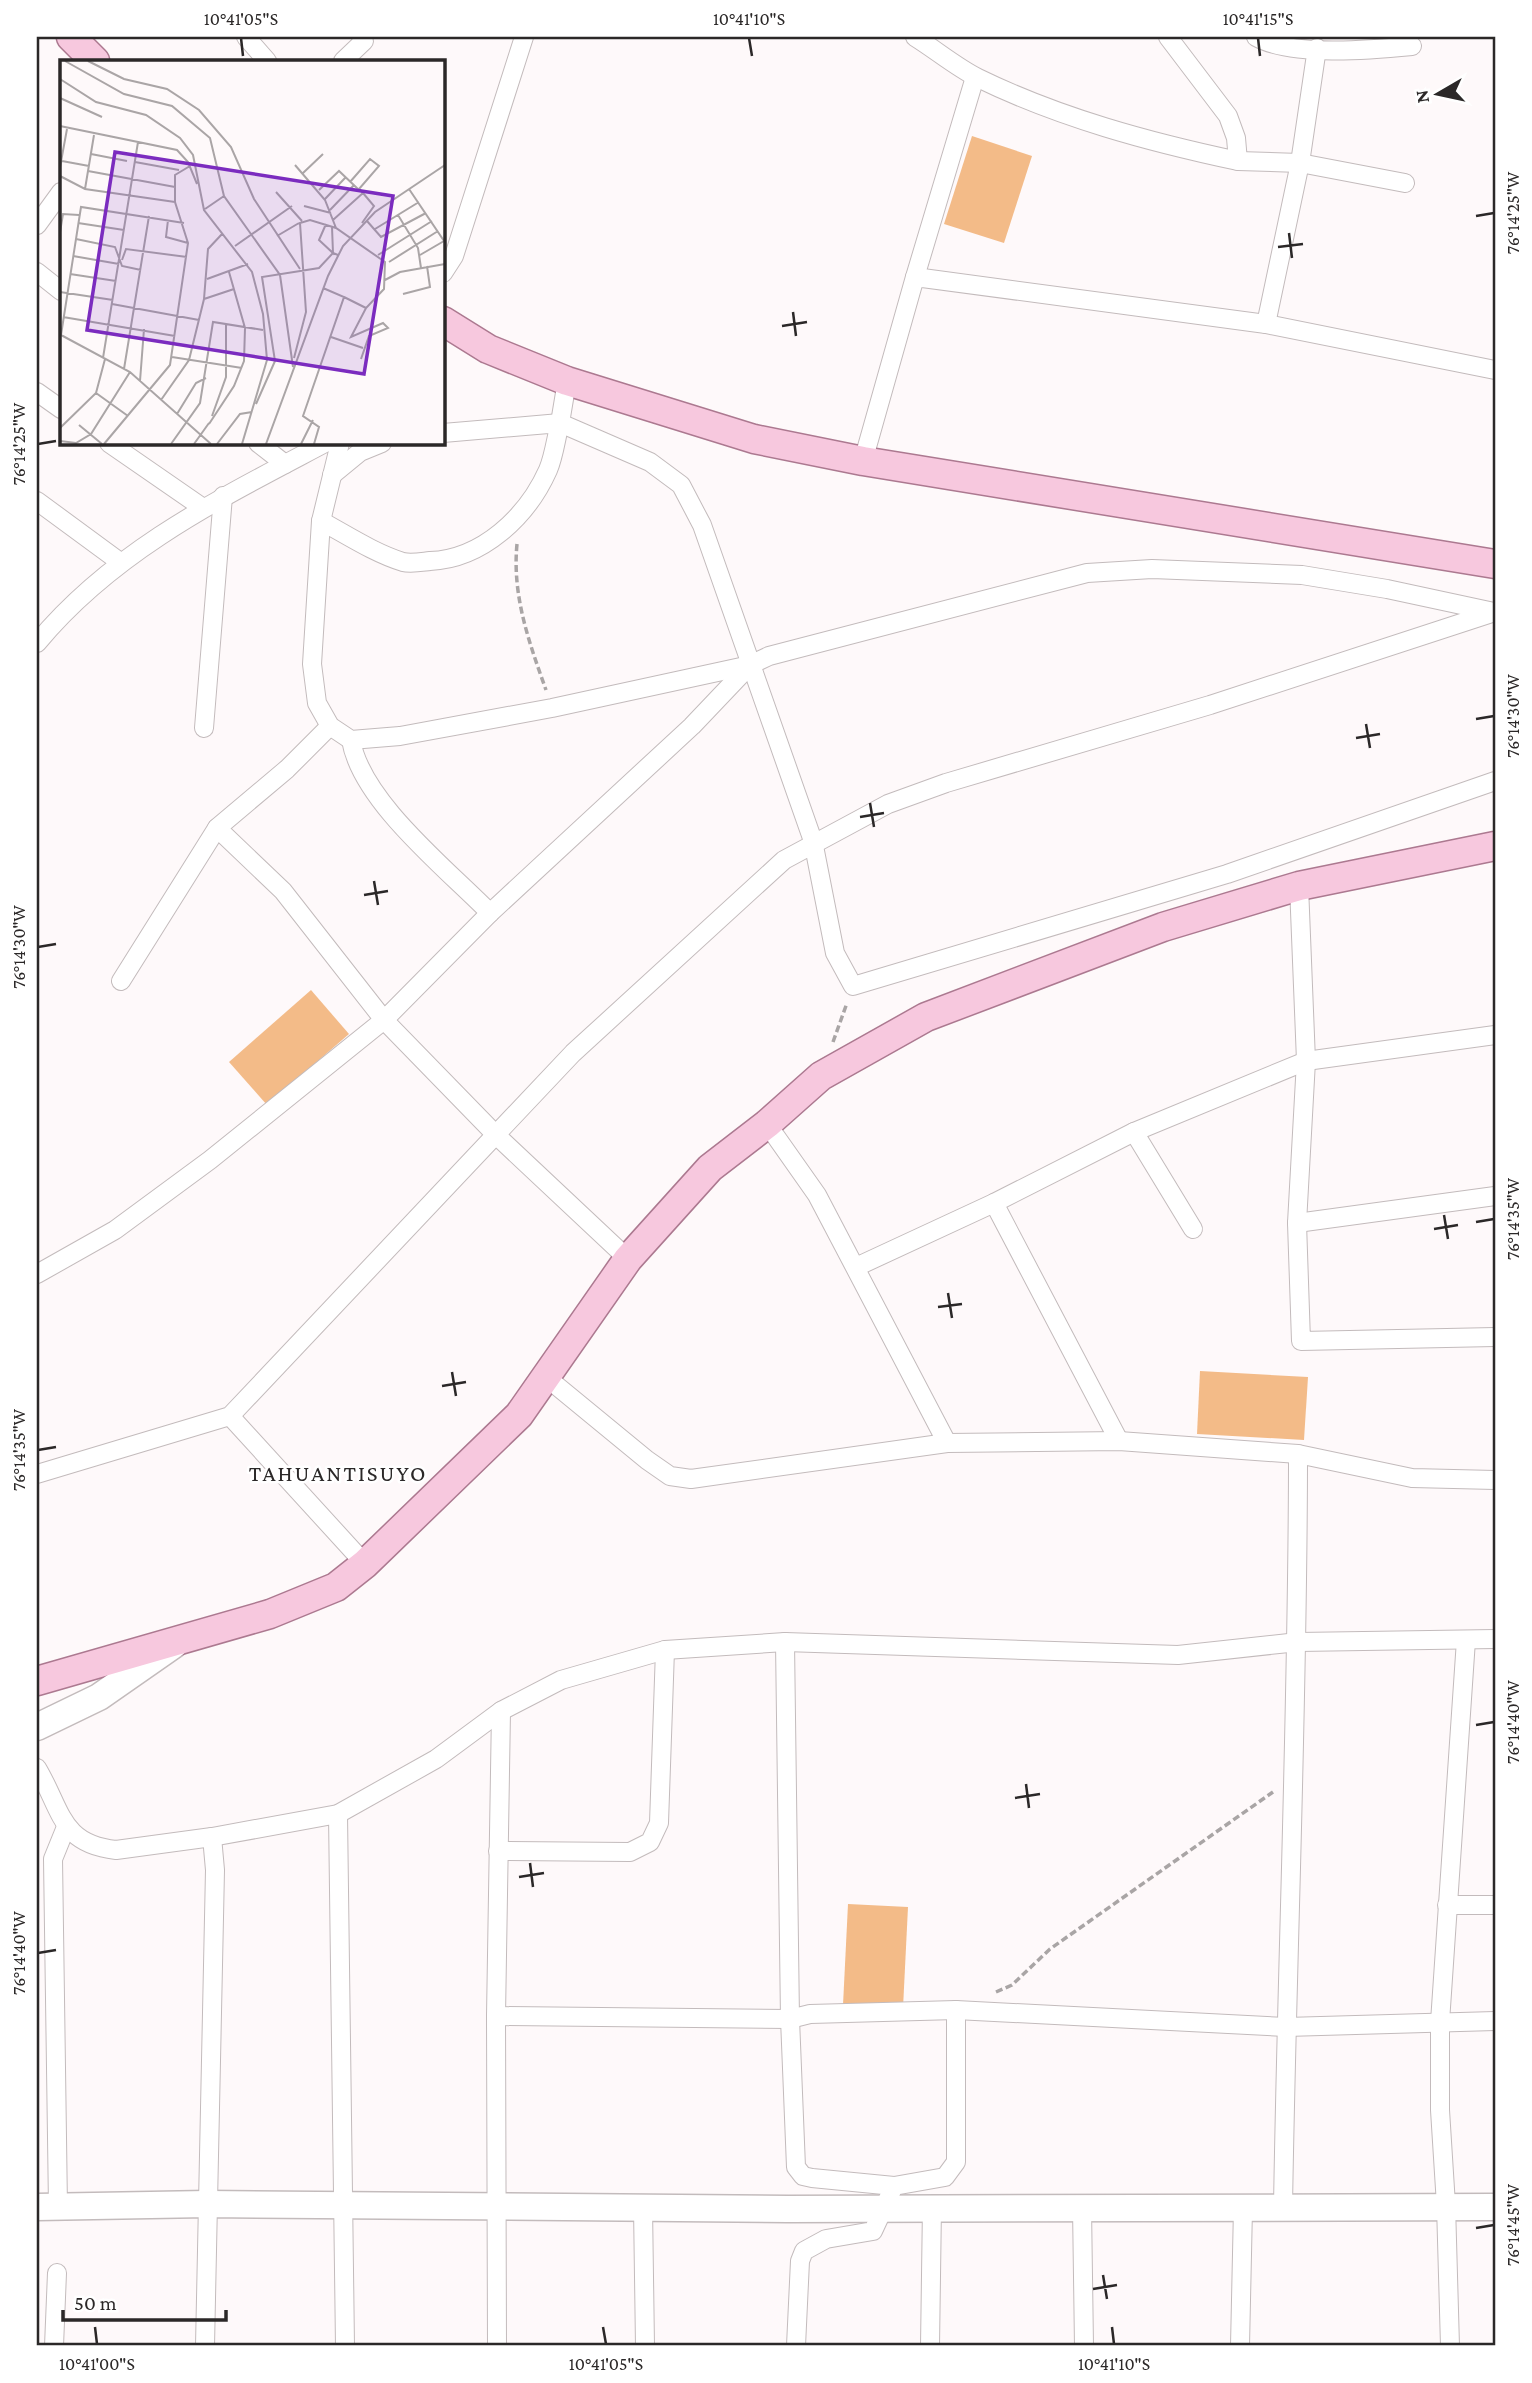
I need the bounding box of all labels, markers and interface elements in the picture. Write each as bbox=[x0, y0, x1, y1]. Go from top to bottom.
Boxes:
text: 10°41'05"S bbox=[204, 9, 278, 29]
text: 10°41'10"S bbox=[713, 9, 785, 29]
text: 10°41'15"S bbox=[1223, 9, 1293, 29]
inset map bbox=[60, 60, 444, 444]
north arrow bbox=[1402, 60, 1472, 130]
text: N bbox=[1410, 88, 1433, 105]
text: 76°14'25"W bbox=[1503, 171, 1523, 254]
text: 76°14'25"W bbox=[9, 402, 29, 485]
text: 76°14'30"W bbox=[1503, 674, 1523, 758]
text: 76°14'30"W bbox=[9, 905, 29, 989]
text: 76°14'35"W bbox=[1503, 1177, 1523, 1260]
text: 76°14'35"W bbox=[9, 1408, 29, 1491]
district label: TAHUANTISUYO bbox=[249, 1460, 427, 1486]
text: 76°14'40"W bbox=[1503, 1680, 1523, 1764]
text: 76°14'40"W bbox=[9, 1911, 29, 1995]
text: 76°14'45"W bbox=[1503, 2183, 1523, 2266]
scale bar bbox=[63, 2278, 226, 2322]
text: 50 m bbox=[74, 2291, 117, 2315]
text: 10°41'00"S bbox=[59, 2354, 135, 2374]
text: 10°41'05"S bbox=[569, 2354, 643, 2374]
text: 10°41'10"S bbox=[1078, 2354, 1150, 2374]

